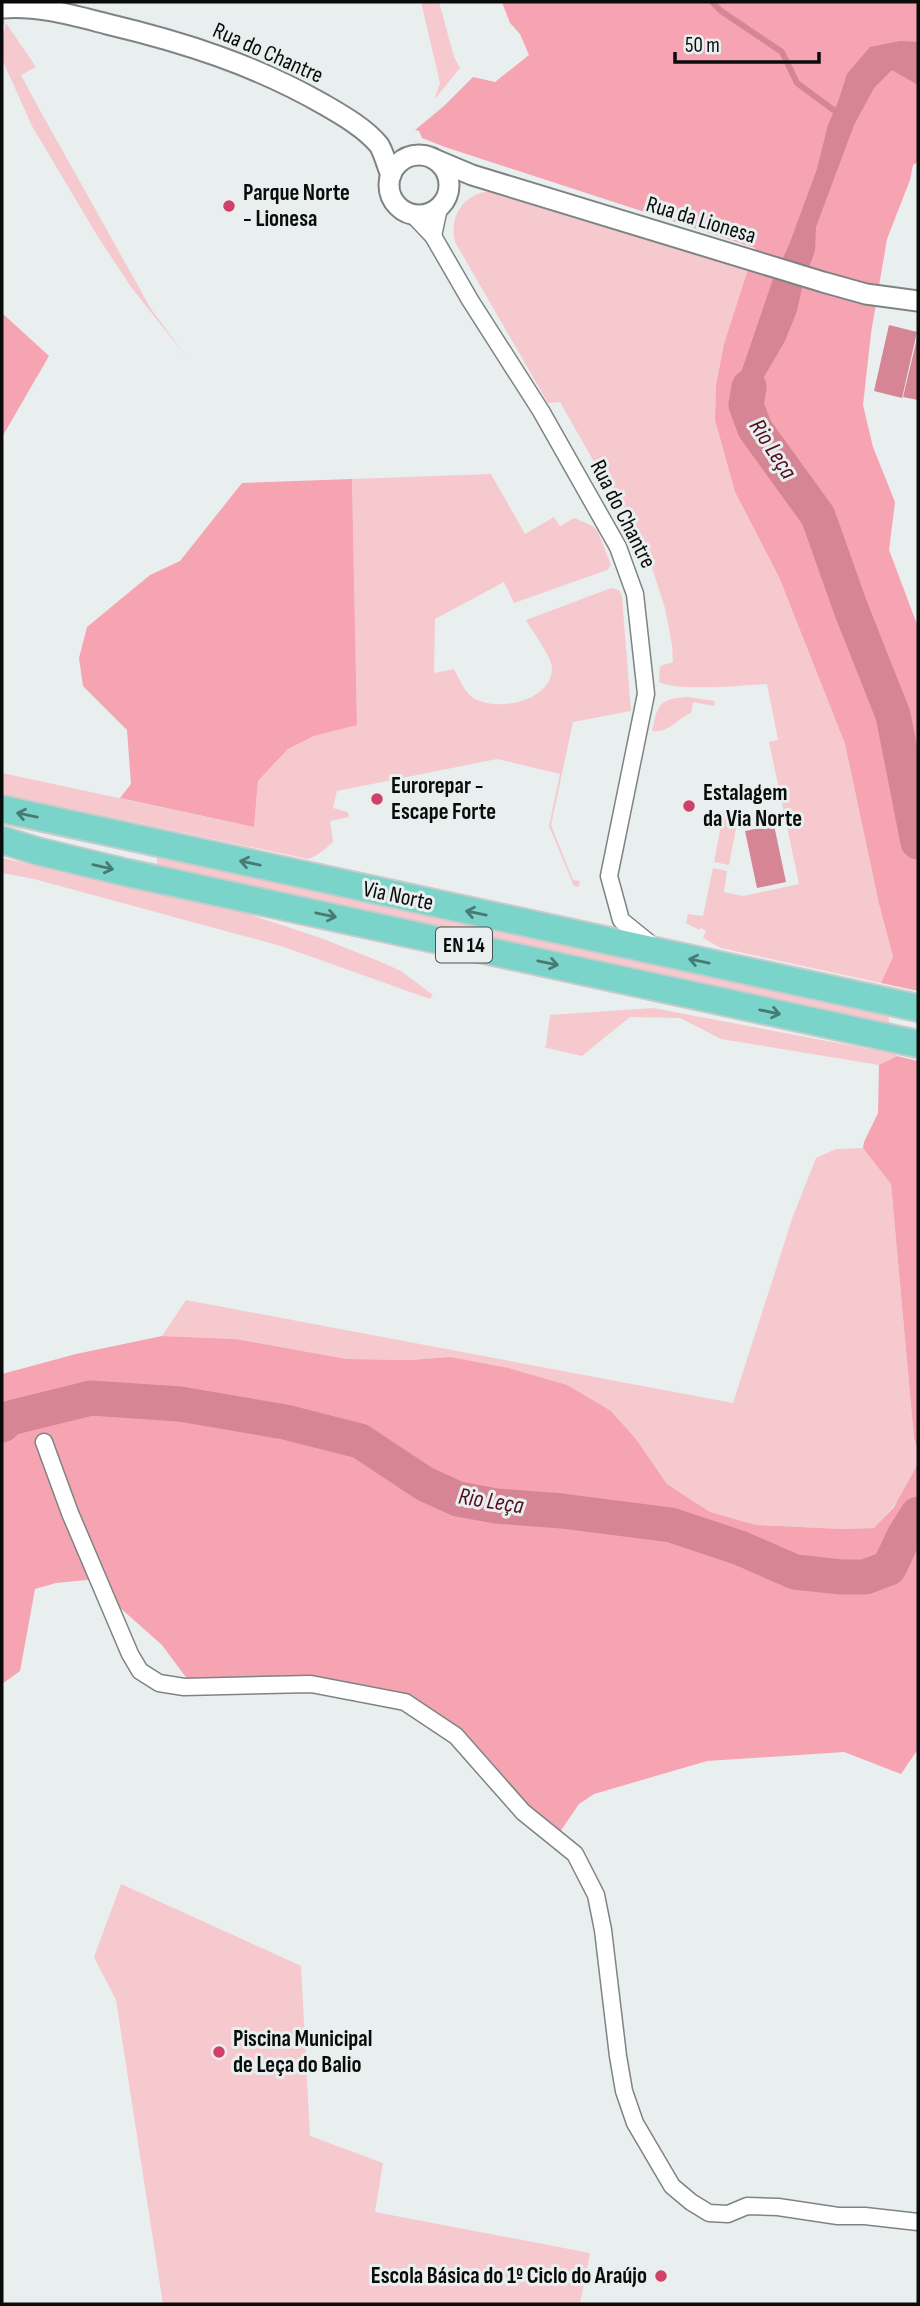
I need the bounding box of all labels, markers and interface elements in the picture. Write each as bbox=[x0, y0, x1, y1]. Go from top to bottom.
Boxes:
street label: Rua do Chantre bbox=[208, 16, 328, 90]
scale bar bbox=[675, 21, 818, 65]
text: 50 m bbox=[685, 33, 720, 58]
place label: Parque Norte - Lionesa bbox=[243, 179, 350, 233]
street label: Rua da Lionesa bbox=[643, 190, 759, 250]
marker: Parque Norte - Lionesa bbox=[221, 198, 237, 214]
water label: Rio Leça bbox=[743, 414, 803, 485]
street label: Rua do Chantre bbox=[584, 455, 662, 573]
place label: Eurorepar - Escape Forte bbox=[391, 772, 496, 826]
place label: Estalagem da Via Norte bbox=[703, 779, 802, 833]
marker: Eurorepar - Escape Forte bbox=[369, 791, 385, 807]
marker: Estalagem da Via Norte bbox=[681, 798, 697, 814]
one-way arrow bbox=[16, 808, 39, 821]
one-way arrow bbox=[239, 856, 262, 870]
one-way arrow bbox=[91, 861, 114, 874]
street label: Via Norte bbox=[360, 875, 436, 917]
one-way arrow bbox=[465, 905, 488, 919]
one-way arrow bbox=[314, 909, 337, 923]
road number: EN 14 bbox=[436, 928, 492, 962]
one-way arrow bbox=[688, 953, 711, 967]
one-way arrow bbox=[536, 957, 559, 971]
one-way arrow bbox=[758, 1005, 781, 1019]
water label: Rio Leça bbox=[456, 1482, 526, 1521]
place label: Piscina Municipal de Leça do Balio bbox=[233, 2025, 372, 2079]
marker: Piscina Municipal de Leça do Balio bbox=[211, 2044, 227, 2060]
place label: Escola Básica do 1º Ciclo do Araújo bbox=[371, 2262, 647, 2290]
marker: Escola Básica do 1º Ciclo do Araújo bbox=[653, 2268, 669, 2284]

